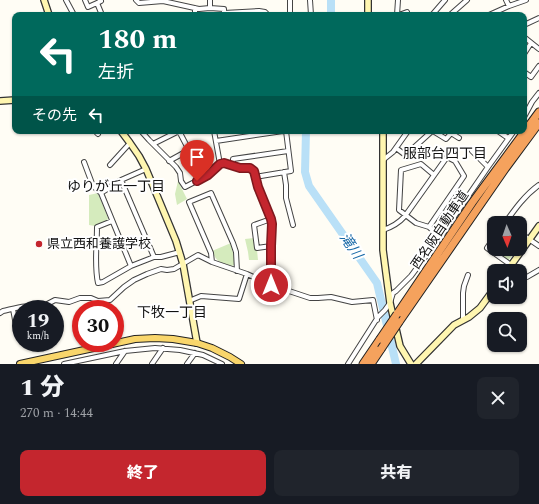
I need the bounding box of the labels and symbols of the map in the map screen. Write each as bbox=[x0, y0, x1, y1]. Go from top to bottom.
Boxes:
pin bbox=[180, 140, 214, 181]
district label: 服部台四丁目 bbox=[403, 143, 487, 164]
district label: ゆりが丘一丁目 bbox=[67, 176, 165, 197]
street label: 西名阪自動車道 bbox=[406, 187, 474, 273]
north arrow bbox=[487, 216, 527, 256]
water label: 滝川 bbox=[334, 229, 369, 265]
place label: 県立西和養護学校 bbox=[47, 234, 151, 254]
marker: 県立西和養護学校 bbox=[34, 239, 44, 249]
position arrow bbox=[250, 264, 292, 306]
speed limit sign: 30 bbox=[72, 300, 124, 352]
district label: 下牧一丁目 bbox=[137, 302, 207, 323]

